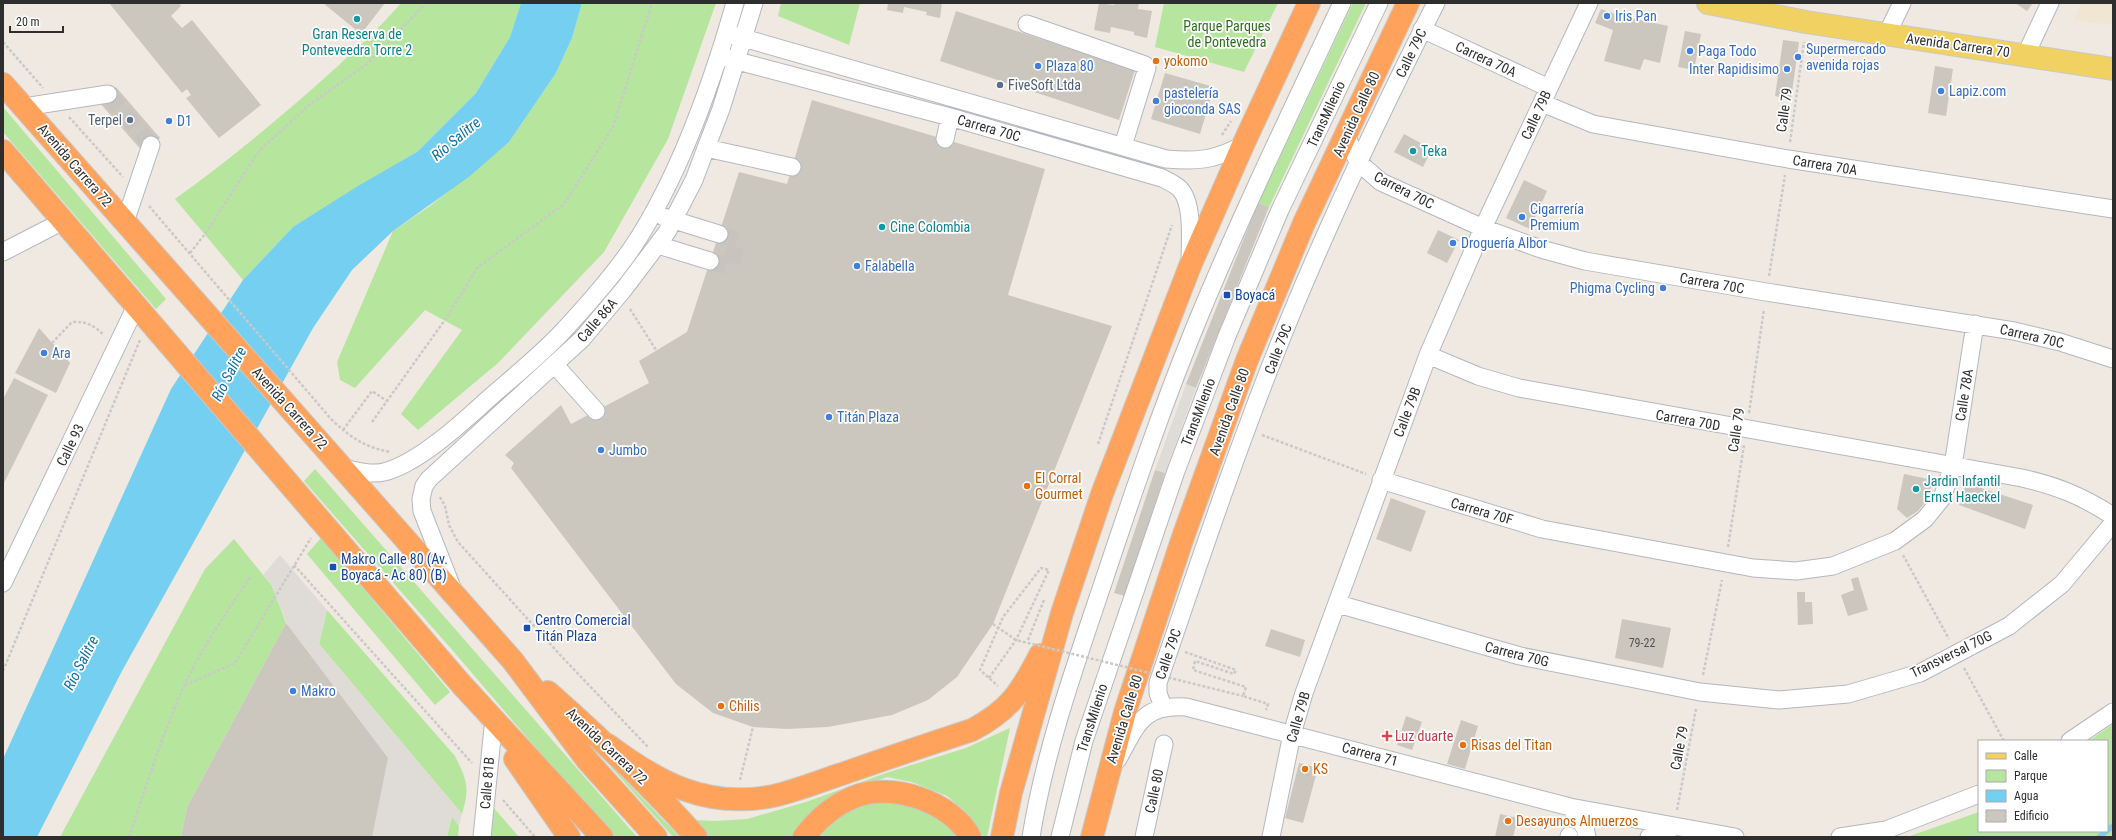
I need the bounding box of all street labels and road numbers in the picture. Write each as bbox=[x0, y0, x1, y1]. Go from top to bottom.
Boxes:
street label: Calle 79C bbox=[1392, 26, 1430, 80]
street label: Avenida Carrera 70 bbox=[1905, 30, 2011, 60]
street label: Carrera 70A bbox=[1453, 38, 1519, 80]
street label: Avenida Calle 80 bbox=[1329, 69, 1383, 159]
street label: TransMilenio bbox=[1304, 78, 1348, 150]
street label: Calle 79 bbox=[1773, 87, 1795, 133]
street label: Calle 79B bbox=[1518, 88, 1554, 142]
street label: Carrera 70C bbox=[955, 111, 1023, 145]
street label: Avenida Carrera 72 bbox=[35, 120, 115, 210]
street label: Carrera 70A bbox=[1791, 152, 1859, 178]
street label: Carrera 70C bbox=[1371, 168, 1437, 212]
street label: Carrera 70C bbox=[1678, 269, 1746, 297]
street label: Calle 86A bbox=[574, 295, 620, 345]
street label: Carrera 70C bbox=[1998, 321, 2066, 351]
street label: Calle 79C bbox=[1261, 322, 1295, 376]
street label: Avenida Carrera 72 bbox=[249, 364, 331, 452]
street label: Avenida Calle 80 bbox=[1206, 366, 1252, 458]
street label: Calle 78A bbox=[1952, 368, 1976, 422]
street label: TransMilenio bbox=[1178, 376, 1218, 448]
street label: Calle 79B bbox=[1390, 385, 1424, 439]
street label: Carrera 70D bbox=[1654, 406, 1722, 434]
street label: Calle 79 bbox=[1725, 407, 1747, 453]
street label: Calle 93 bbox=[53, 421, 87, 469]
street label: Carrera 70F bbox=[1449, 494, 1515, 528]
street label: Calle 79C bbox=[1152, 626, 1184, 681]
street label: Transversal 70G bbox=[1908, 627, 1994, 681]
street label: Carrera 70G bbox=[1483, 638, 1551, 670]
street label: Avenida Calle 80 bbox=[1103, 673, 1145, 765]
street label: TransMilenio bbox=[1073, 682, 1111, 754]
street label: Calle 79B bbox=[1283, 690, 1313, 744]
street label: Avenida Carrera 72 bbox=[563, 705, 651, 788]
street label: Calle 79 bbox=[1667, 725, 1691, 771]
street label: Carrera 71 bbox=[1340, 739, 1400, 769]
street label: Calle 81B bbox=[477, 756, 497, 810]
street label: Calle 80 bbox=[1142, 767, 1166, 815]

